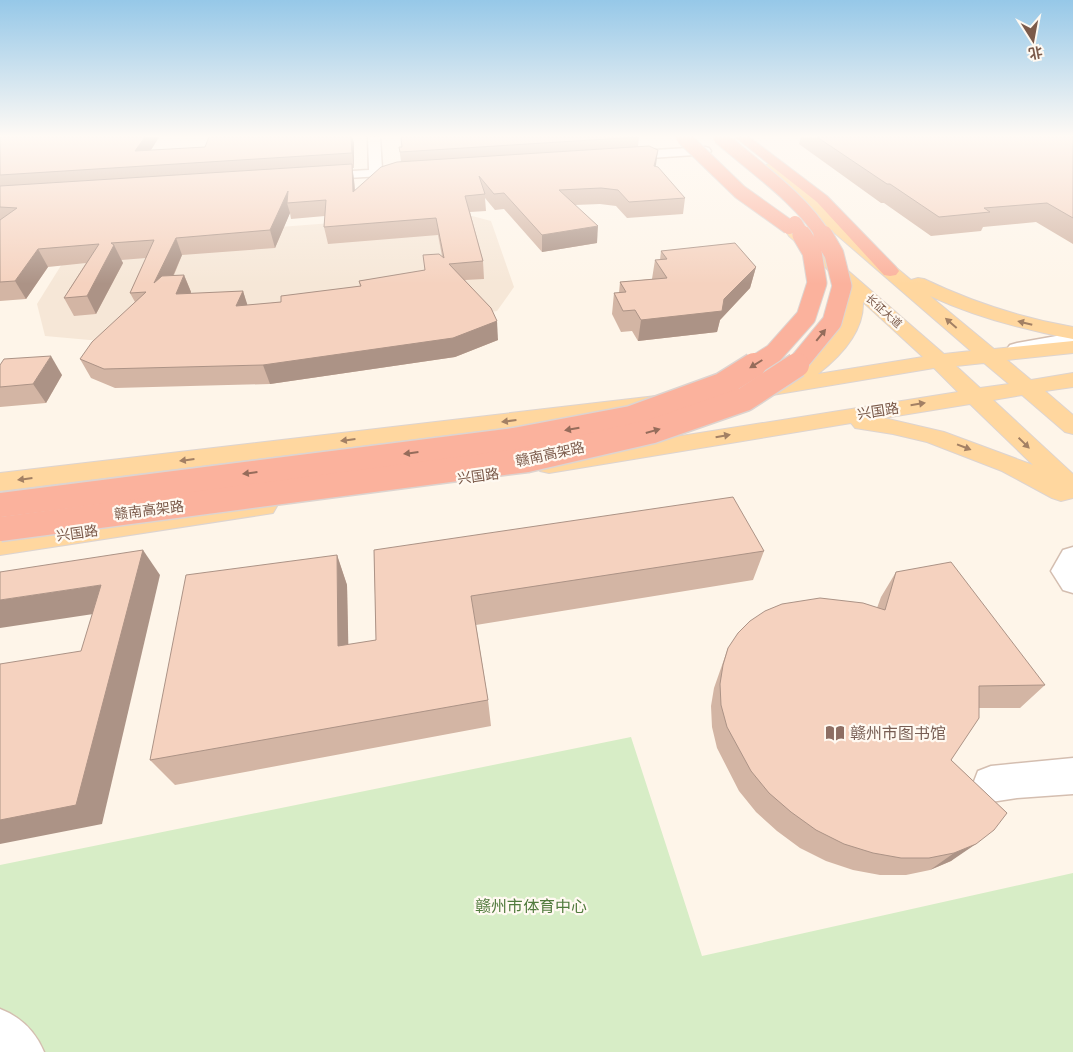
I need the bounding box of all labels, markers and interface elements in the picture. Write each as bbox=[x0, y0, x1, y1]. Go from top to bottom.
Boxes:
north arrow bbox=[1008, 15, 1058, 65]
text: 北 bbox=[1027, 43, 1044, 63]
street label: 长征大道 bbox=[863, 291, 905, 331]
one-way arrow bbox=[945, 317, 957, 329]
one-way arrow bbox=[1018, 319, 1033, 327]
one-way arrow bbox=[816, 329, 827, 342]
one-way arrow bbox=[750, 359, 763, 368]
street label: 兴国路 bbox=[856, 399, 900, 423]
one-way arrow bbox=[911, 400, 927, 408]
one-way arrow bbox=[501, 417, 517, 425]
one-way arrow bbox=[563, 426, 579, 434]
one-way arrow bbox=[646, 426, 661, 434]
one-way arrow bbox=[716, 431, 732, 439]
one-way arrow bbox=[340, 436, 356, 444]
one-way arrow bbox=[1018, 437, 1030, 449]
street label: 赣南高架路 bbox=[514, 438, 586, 470]
one-way arrow bbox=[957, 443, 972, 451]
one-way arrow bbox=[403, 449, 419, 457]
one-way arrow bbox=[178, 456, 194, 464]
street label: 兴国路 bbox=[456, 464, 500, 488]
one-way arrow bbox=[242, 469, 258, 477]
one-way arrow bbox=[17, 475, 33, 483]
street label: 赣南高架路 bbox=[113, 497, 185, 523]
street label: 兴国路 bbox=[55, 521, 99, 545]
library icon: 赣州市图书馆 bbox=[824, 722, 846, 744]
place label: 赣州市图书馆 bbox=[850, 723, 946, 743]
park label: 赣州市体育中心 bbox=[475, 896, 587, 916]

